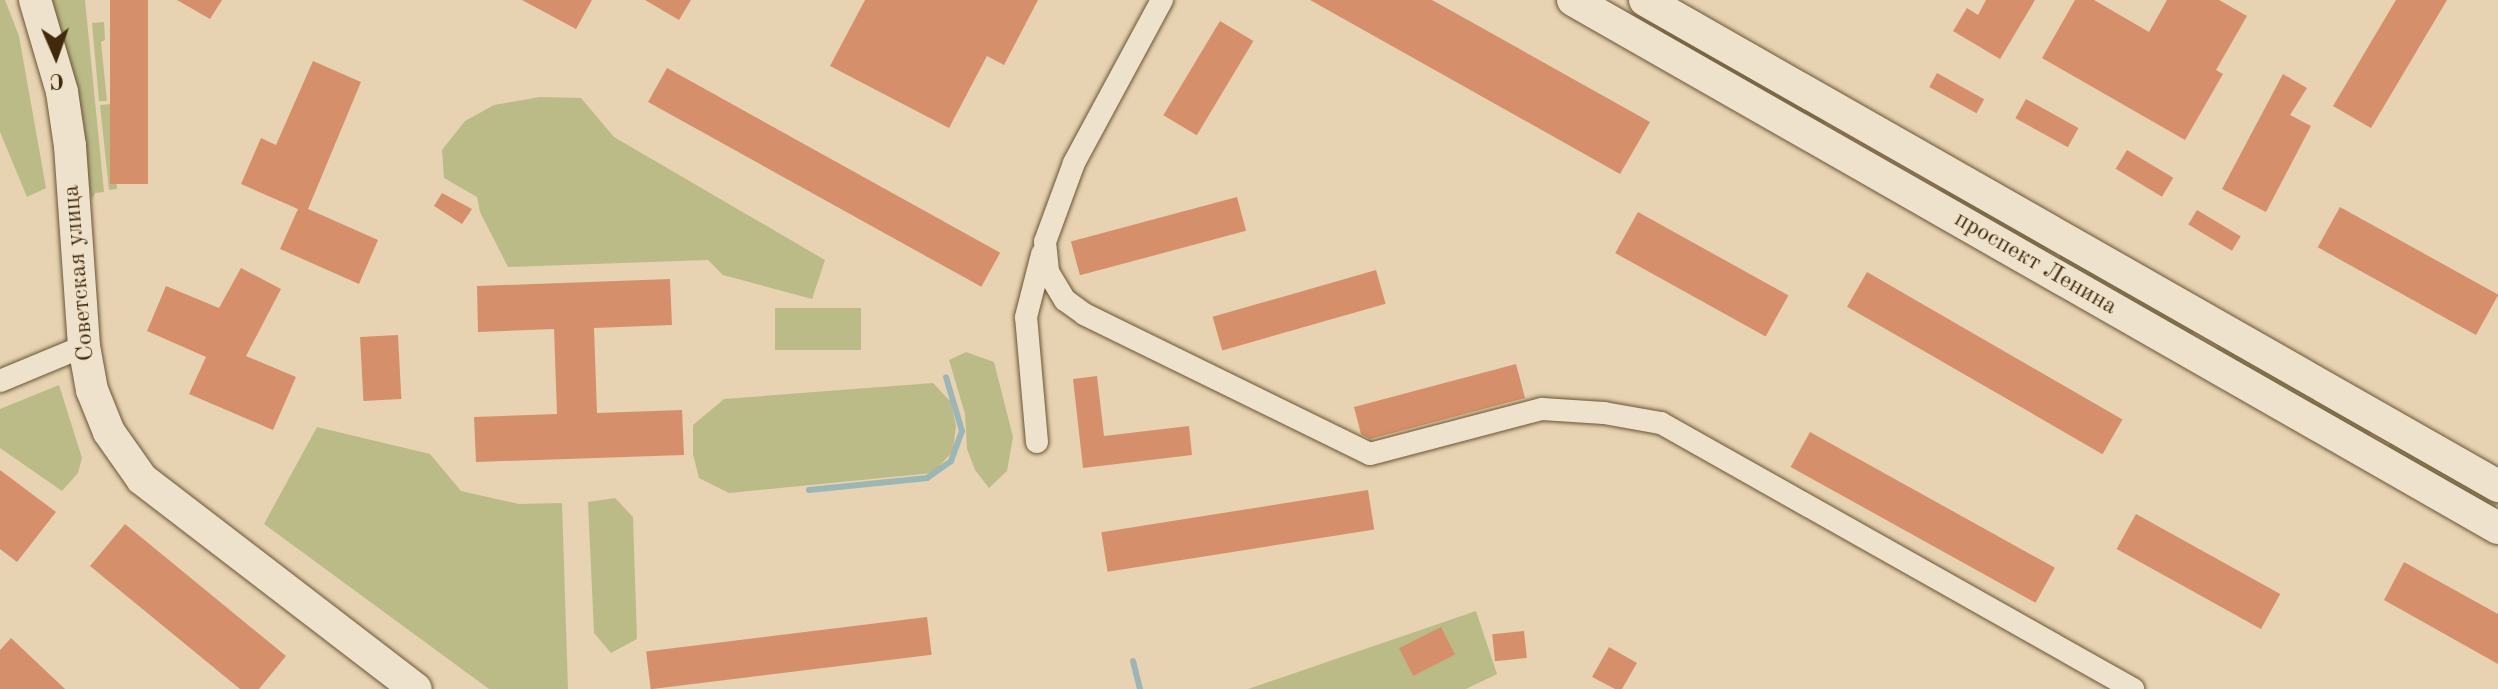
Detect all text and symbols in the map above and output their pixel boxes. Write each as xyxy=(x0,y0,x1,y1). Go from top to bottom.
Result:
north arrow xyxy=(16,16,96,96)
text: С xyxy=(49,69,64,91)
street label: Советская улица xyxy=(58,184,102,362)
street label: проспект Ленина xyxy=(1949,206,2121,322)

